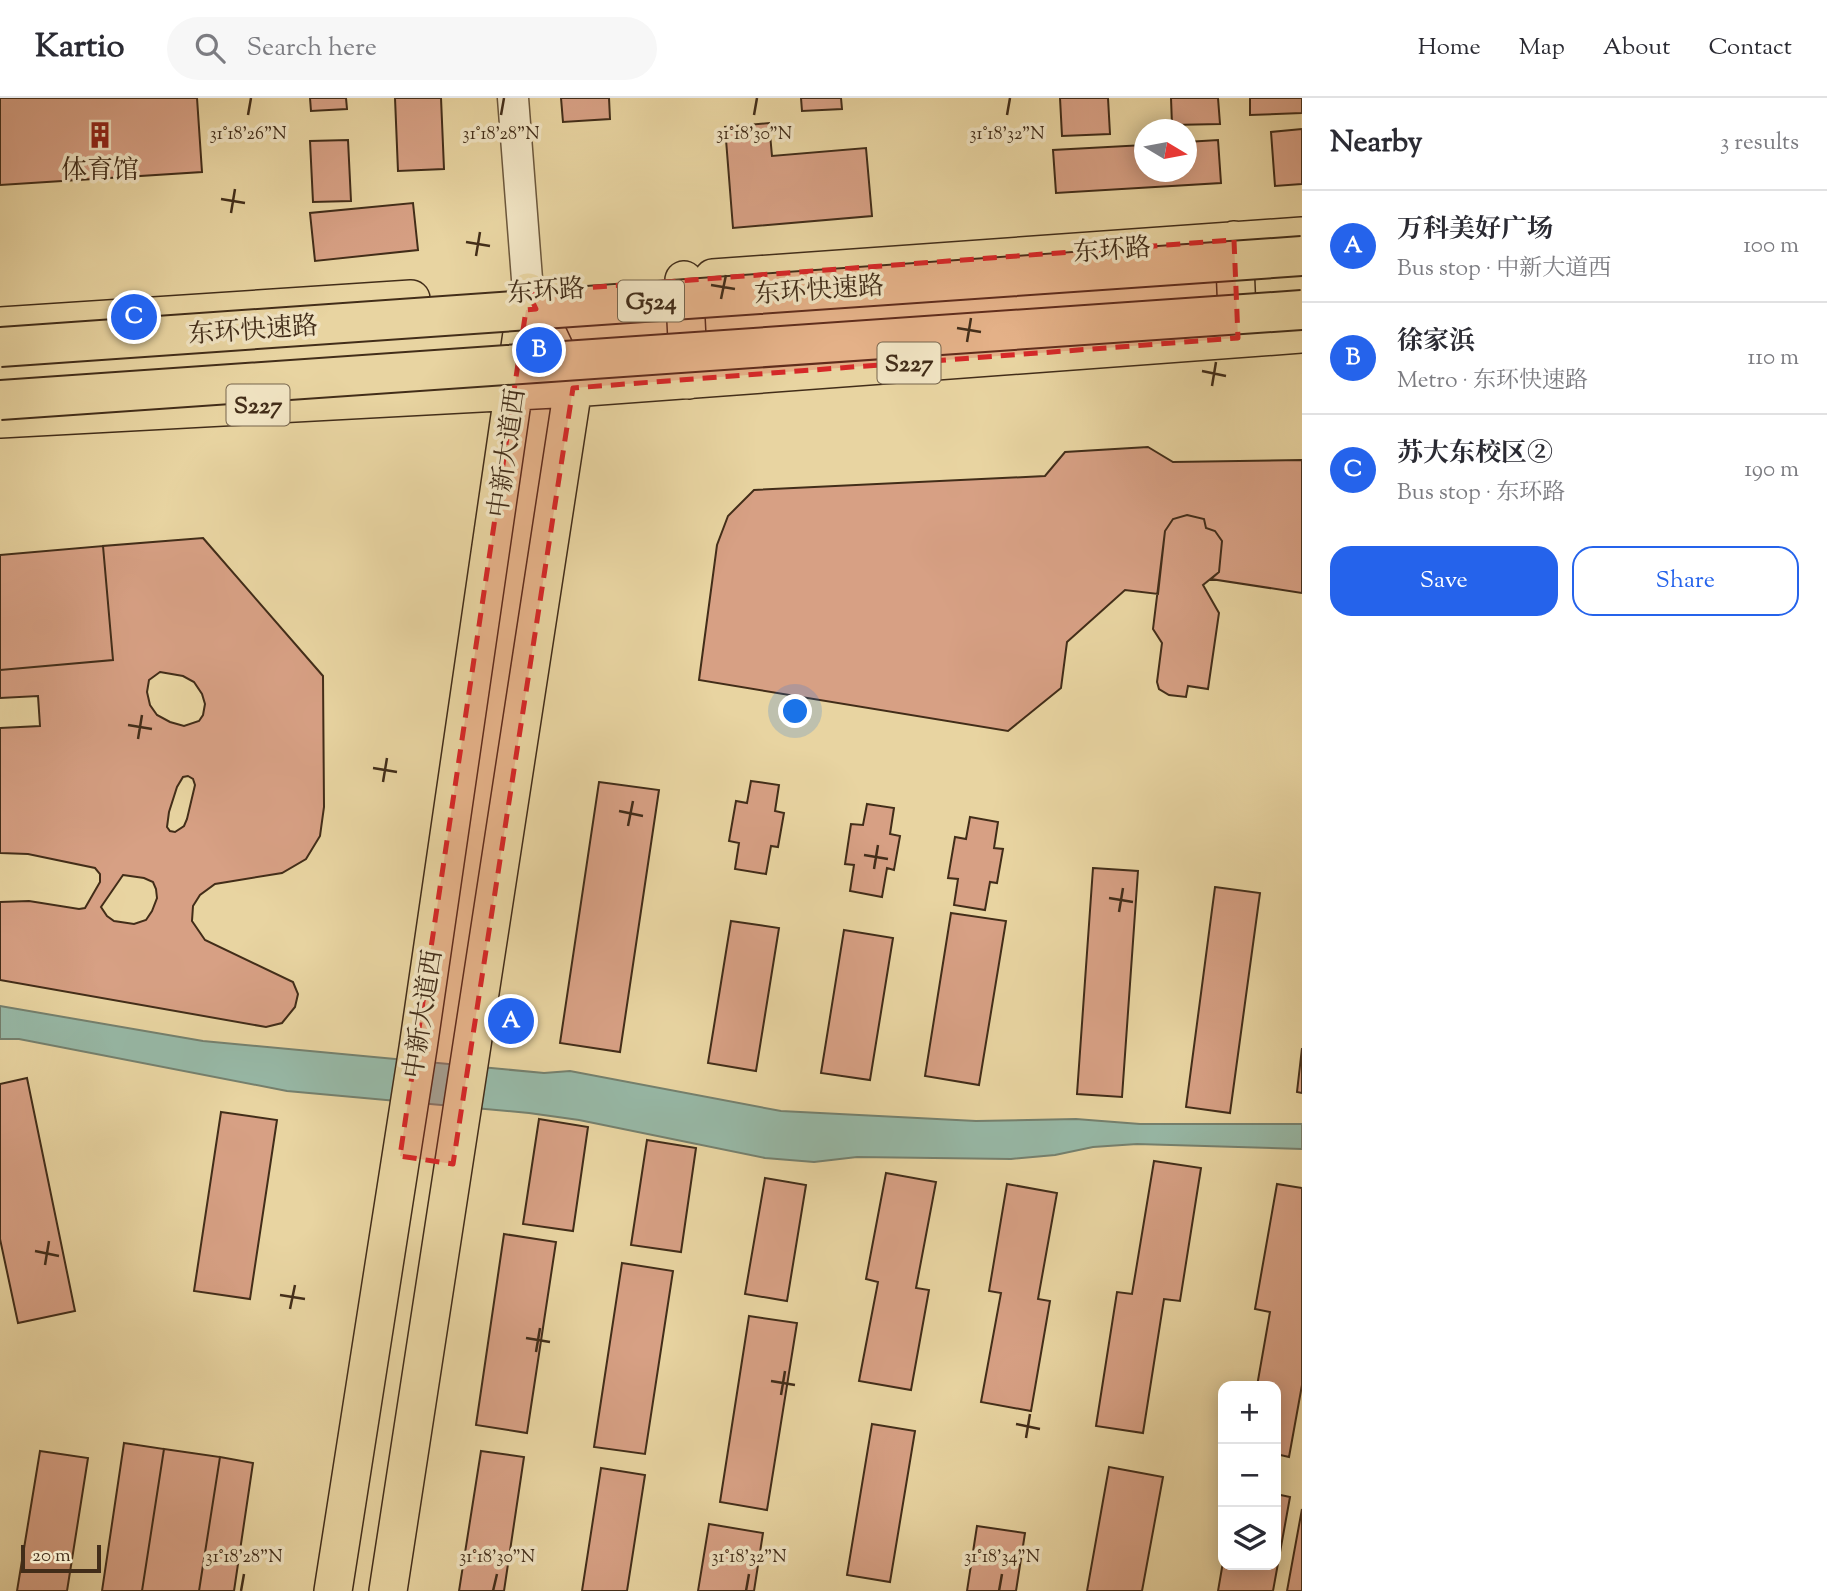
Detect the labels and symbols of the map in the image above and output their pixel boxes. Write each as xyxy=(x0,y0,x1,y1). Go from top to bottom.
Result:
north arrow xyxy=(1134,119,1197,182)
building icon: 体育馆 xyxy=(85,120,115,150)
text: 31°18'26"N xyxy=(209,122,287,148)
text: 31°18'28"N xyxy=(462,122,540,148)
text: 31°18'30"N xyxy=(716,122,792,148)
text: 31°18'32"N xyxy=(969,122,1045,148)
place label: 体育馆 xyxy=(61,153,139,190)
street label: 东环路 xyxy=(1072,230,1152,273)
street label: 东环快速路 xyxy=(753,269,885,314)
street label: 东环路 xyxy=(506,271,586,314)
road number: G524 xyxy=(618,280,684,322)
pin: C xyxy=(111,291,157,343)
street label: 东环快速路 xyxy=(187,309,319,354)
pin: B xyxy=(516,324,562,376)
road number: S227 xyxy=(878,342,940,384)
road number: S227 xyxy=(226,384,290,426)
street label: 中新大道西 xyxy=(481,386,536,520)
your location xyxy=(778,694,812,728)
street label: 中新大道西 xyxy=(396,947,453,1081)
pin: A xyxy=(488,995,534,1047)
scale bar xyxy=(21,1542,102,1574)
text: 31°18'28"N xyxy=(205,1545,283,1571)
text: 31°18'30"N xyxy=(459,1545,535,1571)
text: 31°18'32"N xyxy=(711,1545,787,1571)
text: 31°18'34"N xyxy=(964,1545,1040,1571)

